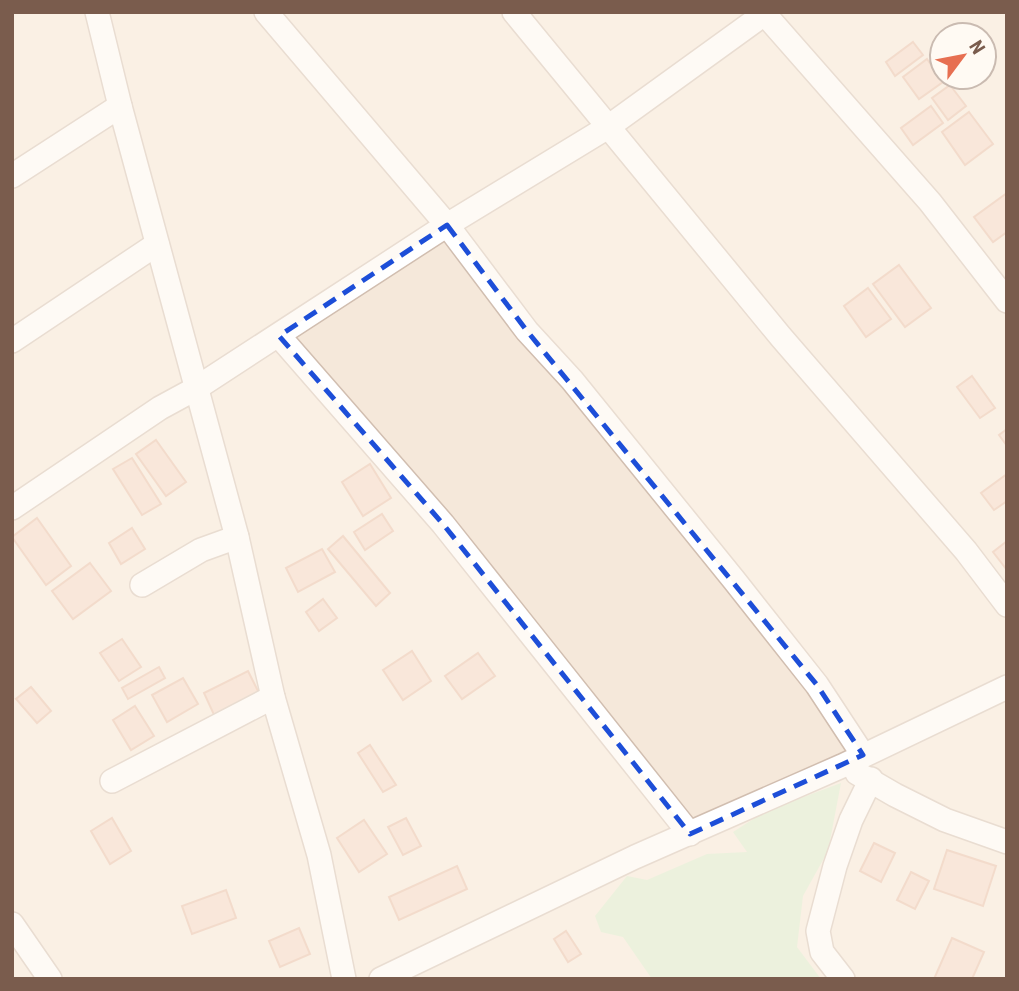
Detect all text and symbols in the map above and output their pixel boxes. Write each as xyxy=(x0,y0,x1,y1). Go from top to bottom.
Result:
north arrow xyxy=(928,21,998,91)
text: N xyxy=(964,36,990,58)

